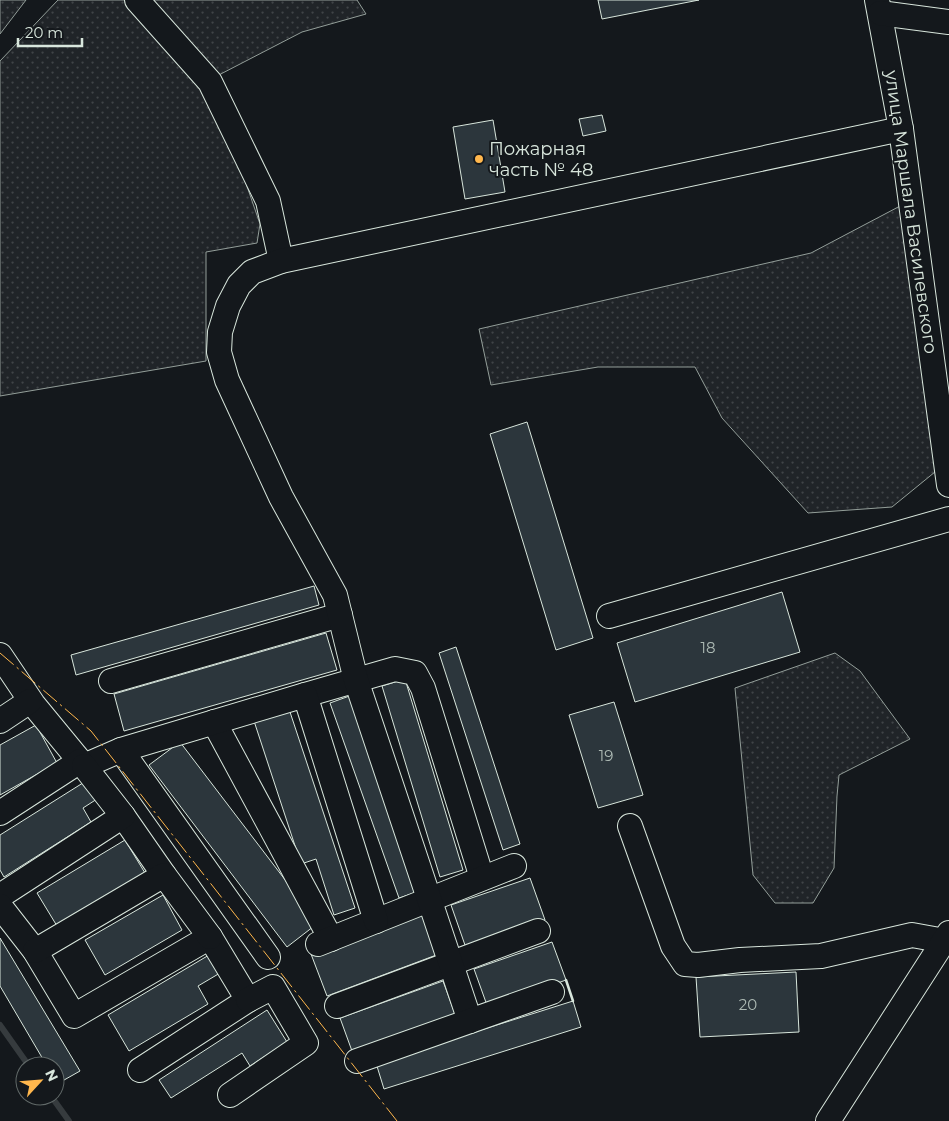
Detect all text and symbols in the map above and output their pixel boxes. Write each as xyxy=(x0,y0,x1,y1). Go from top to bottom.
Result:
scale bar xyxy=(18,15,81,47)
text: 20 m xyxy=(25,23,63,42)
street label: улица Маршала Василевского xyxy=(880,68,942,355)
place label: Пожарная часть № 48 xyxy=(489,138,593,181)
marker: Пожарная часть № 48 xyxy=(473,153,485,165)
house number: 18 xyxy=(701,638,716,657)
house number: 19 xyxy=(599,746,613,765)
house number: 20 xyxy=(739,995,757,1014)
north arrow xyxy=(15,1056,65,1106)
text: N xyxy=(41,1066,62,1084)

